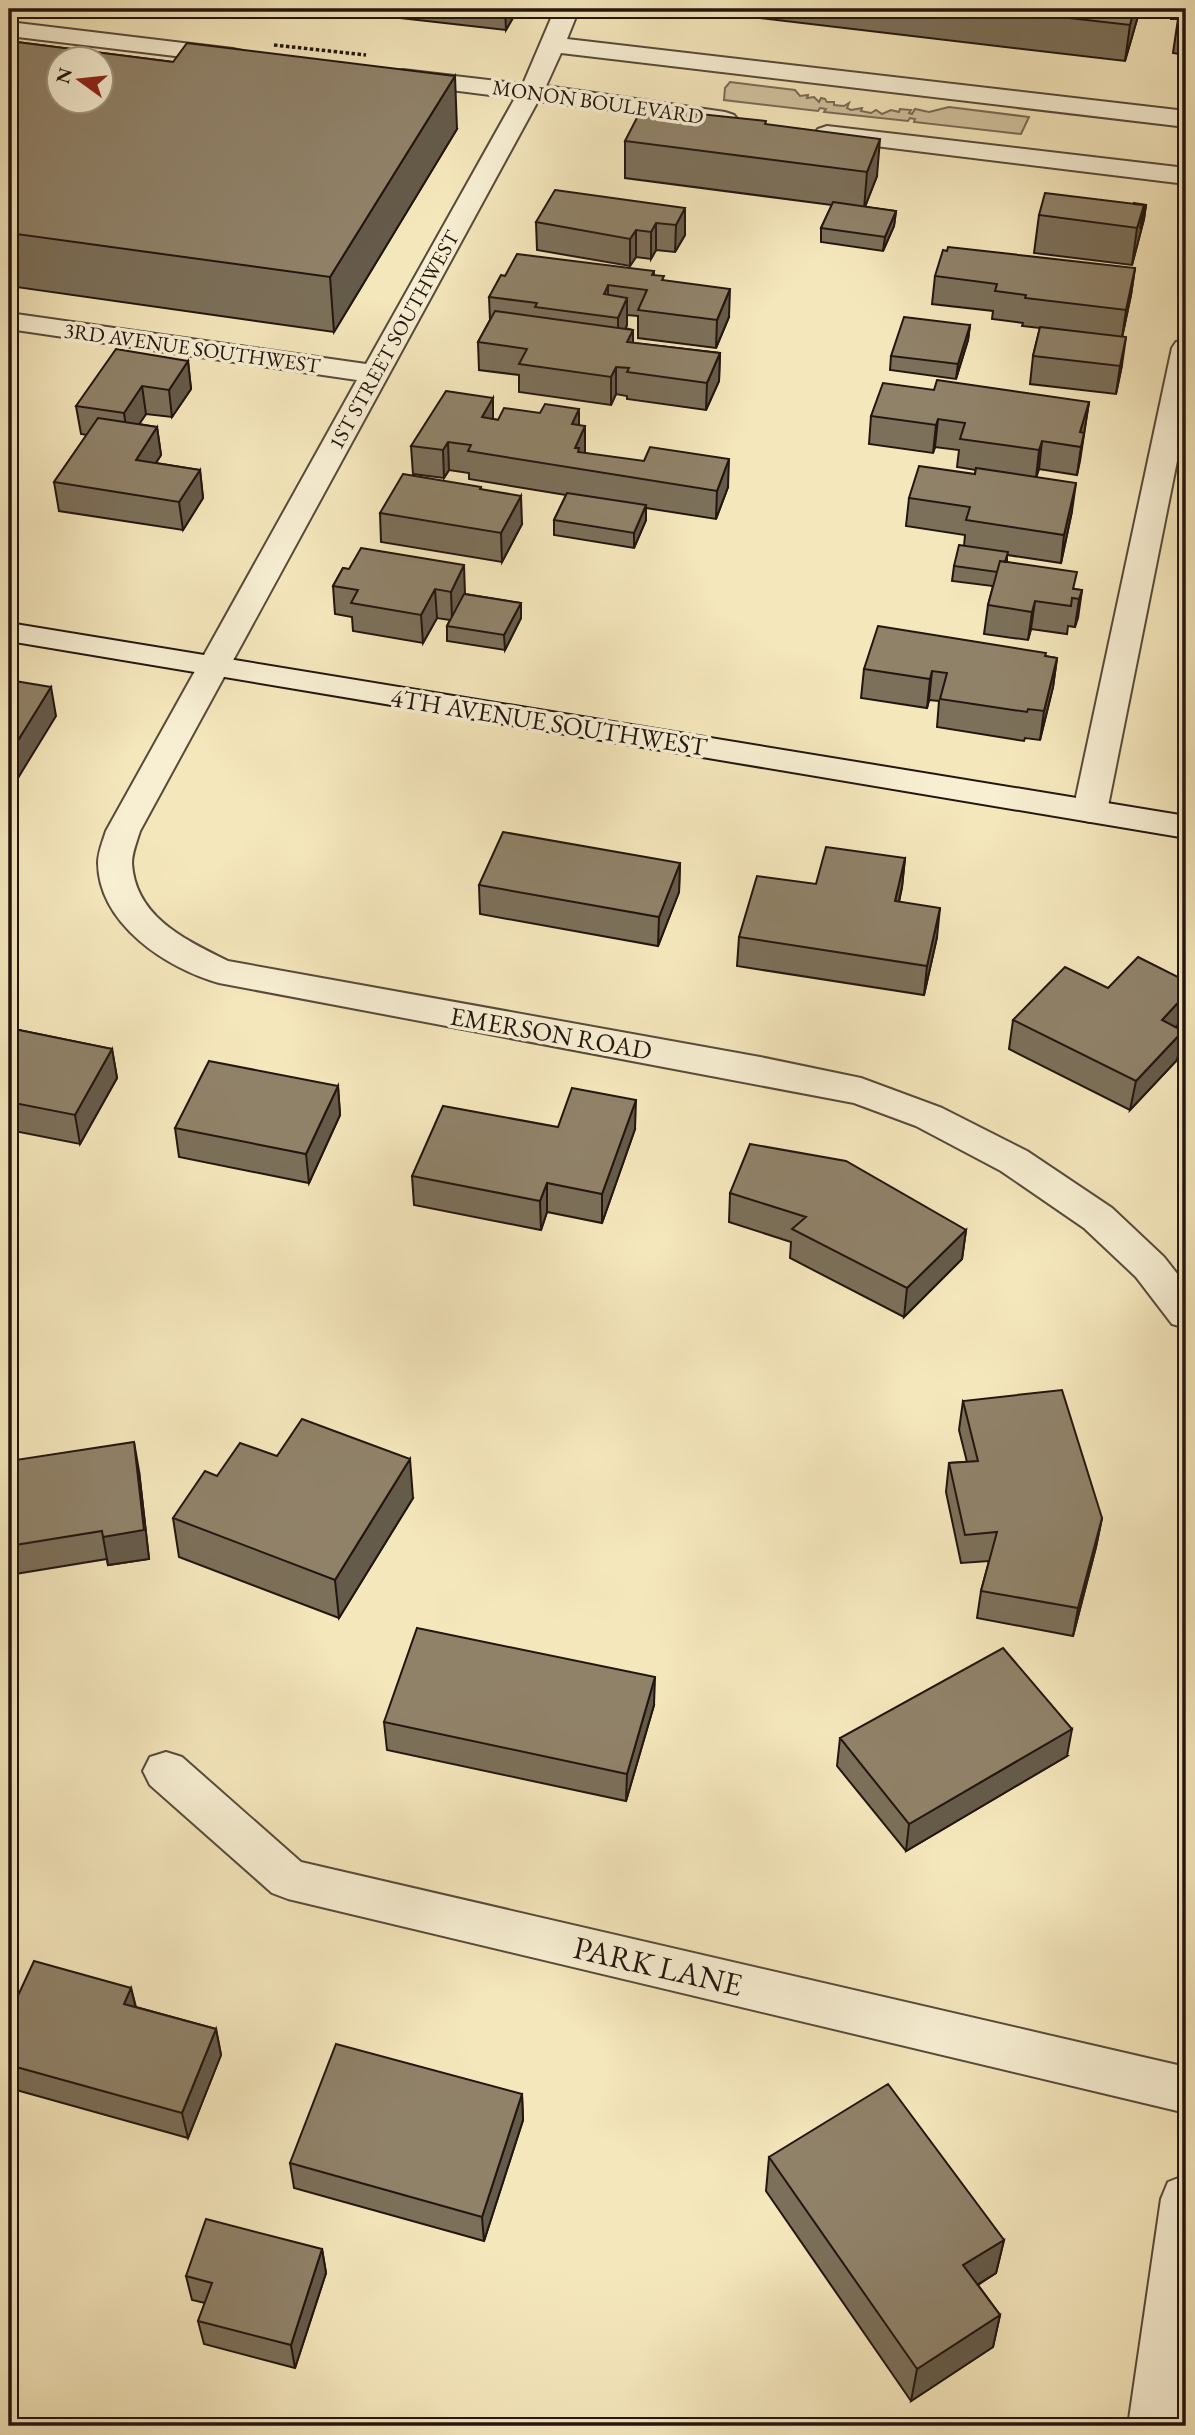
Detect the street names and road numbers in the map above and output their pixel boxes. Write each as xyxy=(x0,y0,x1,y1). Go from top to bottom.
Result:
street label: MONON BOULEVARD xyxy=(491,73,706,130)
street label: 1ST STREET SOUTHWEST xyxy=(322,225,465,454)
street label: 3RD AVENUE SOUTHWEST xyxy=(62,316,323,379)
street label: 4TH AVENUE SOUTHWEST xyxy=(388,680,710,764)
street label: EMERSON ROAD xyxy=(447,999,655,1067)
street label: PARK LANE xyxy=(569,1926,747,2006)

